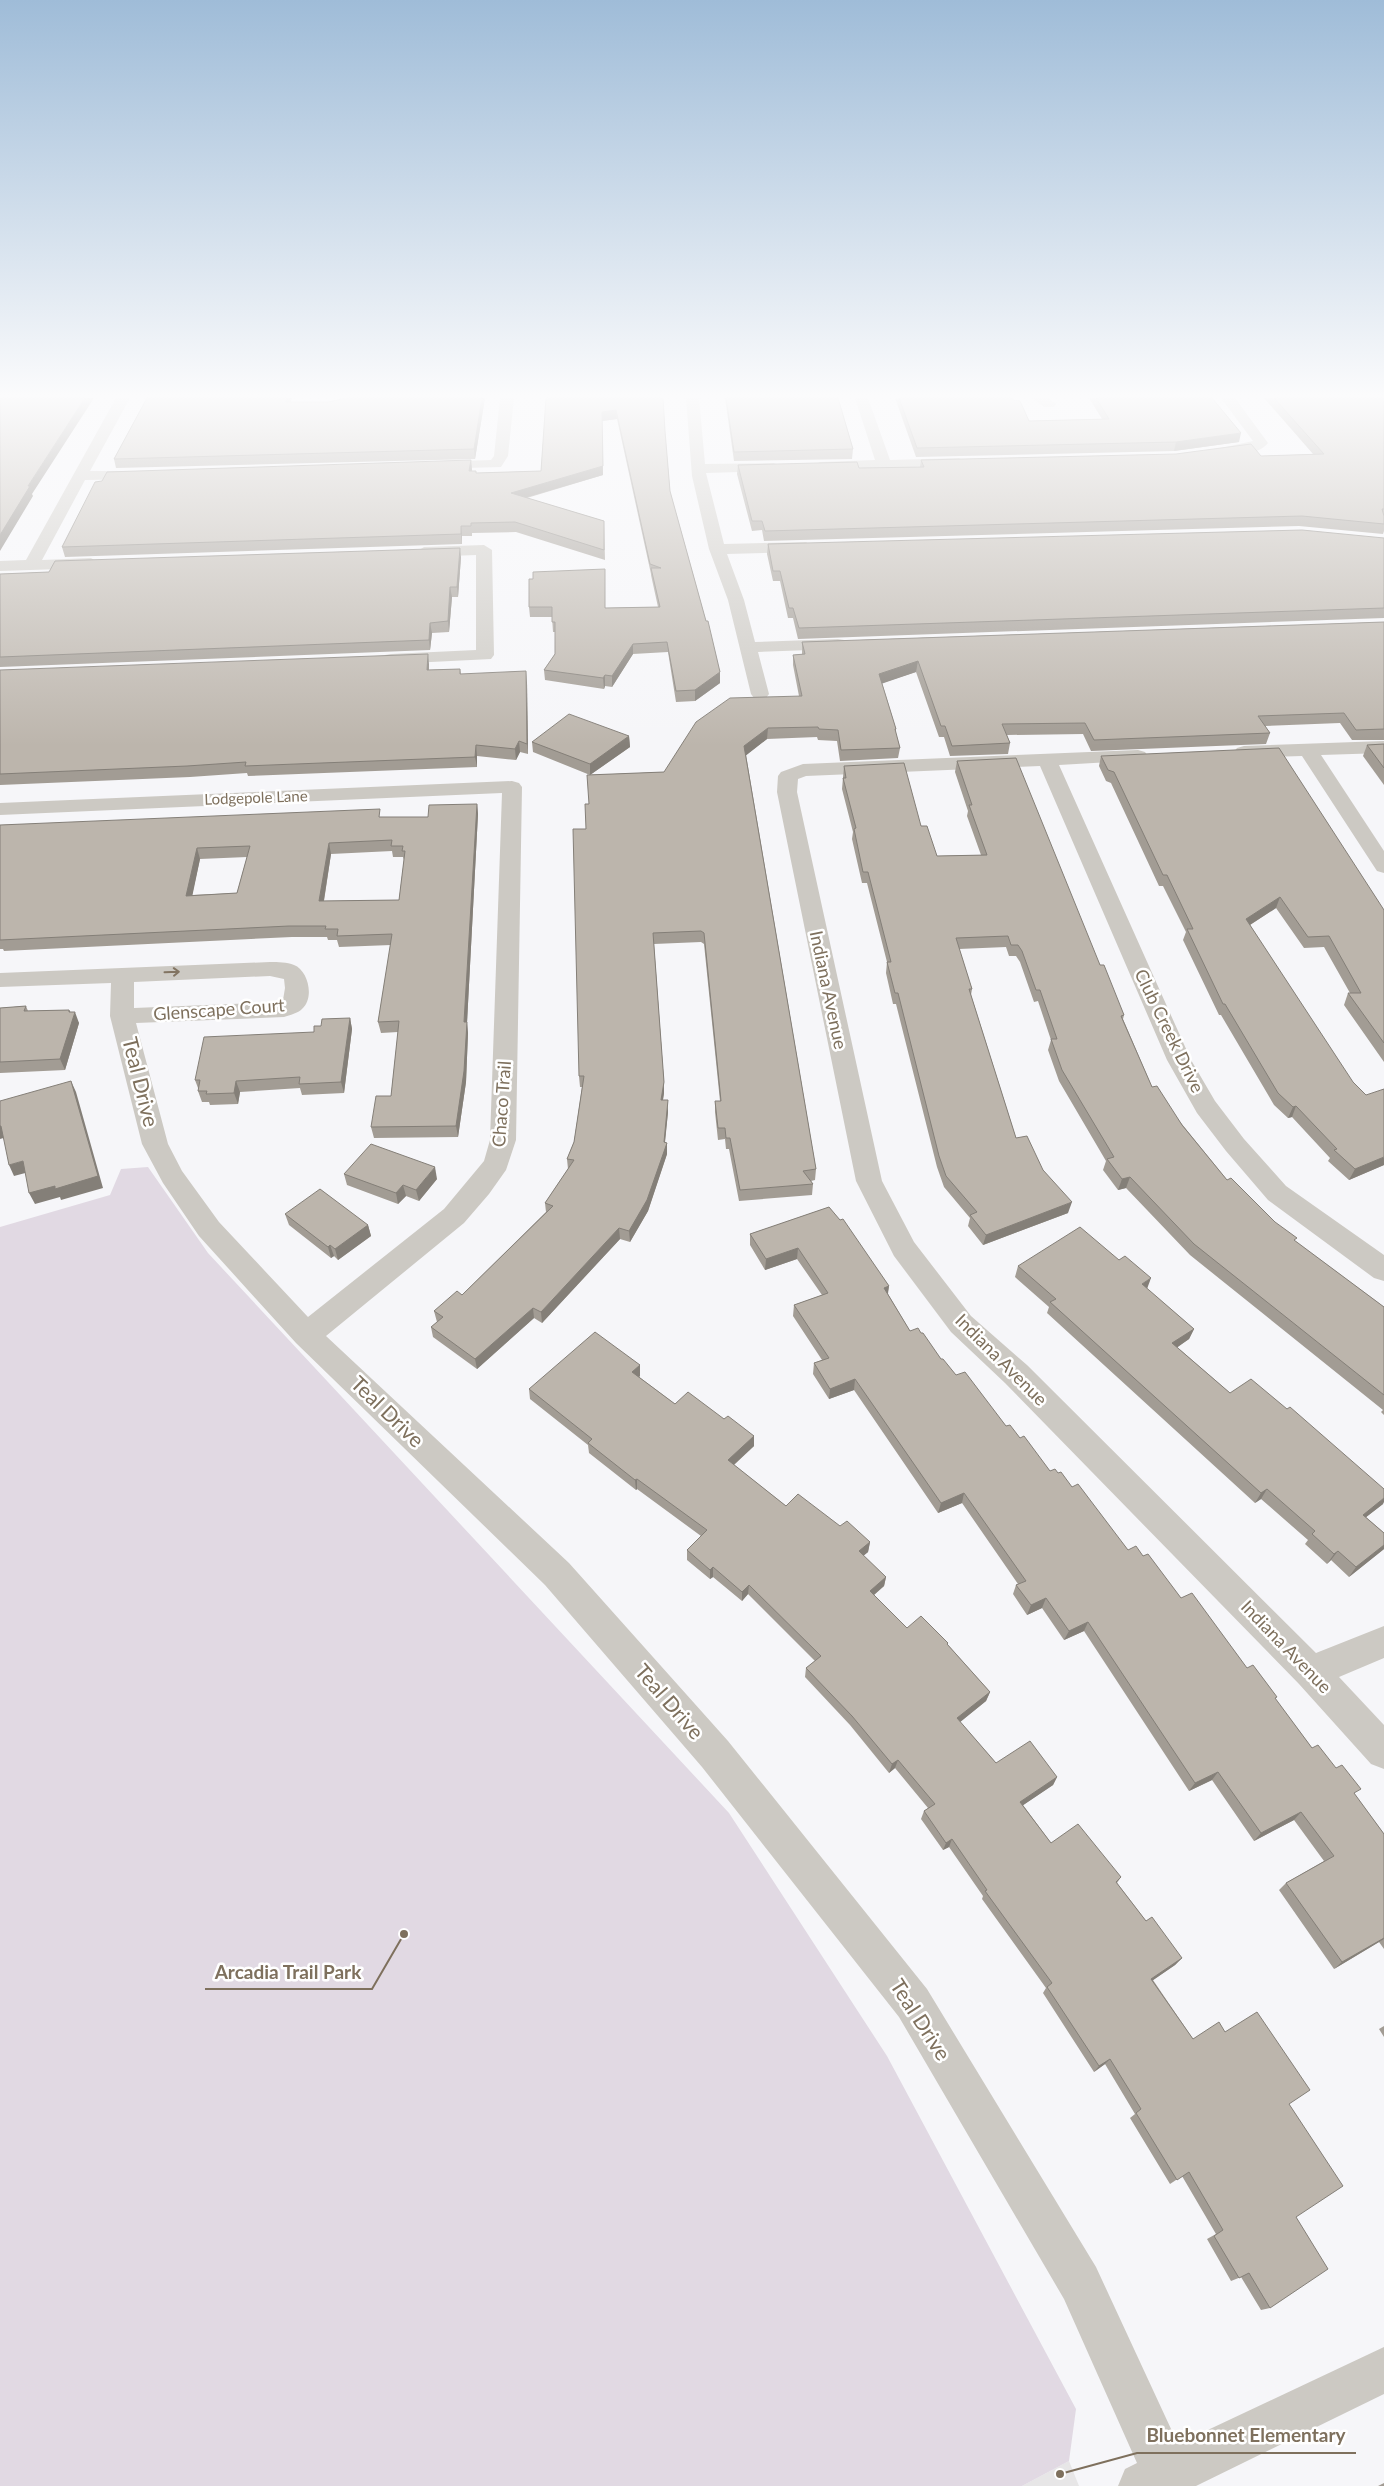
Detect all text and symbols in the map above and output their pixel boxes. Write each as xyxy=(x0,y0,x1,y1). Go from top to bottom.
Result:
street label: Lodgepole Lane xyxy=(204,786,308,808)
street label: Indiana Avenue xyxy=(806,928,852,1051)
street label: Club Creek Drive xyxy=(1130,965,1209,1096)
one-way arrow xyxy=(164,967,180,977)
street label: Glenscape Court xyxy=(153,993,286,1025)
street label: Teal Drive xyxy=(118,1034,165,1129)
street label: Chaco Trail xyxy=(487,1060,515,1148)
street label: Indiana Avenue xyxy=(951,1309,1052,1410)
street label: Teal Drive xyxy=(346,1370,430,1452)
street label: Indiana Avenue xyxy=(1237,1595,1337,1697)
street label: Teal Drive xyxy=(631,1658,710,1744)
callout: Arcadia Trail Park xyxy=(205,1955,372,1989)
text: Arcadia Trail Park xyxy=(214,1960,362,1983)
street label: Teal Drive xyxy=(886,1974,957,2064)
callout: Bluebonnet Elementary xyxy=(1137,2419,1356,2453)
text: Bluebonnet Elementary xyxy=(1146,2423,1346,2446)

